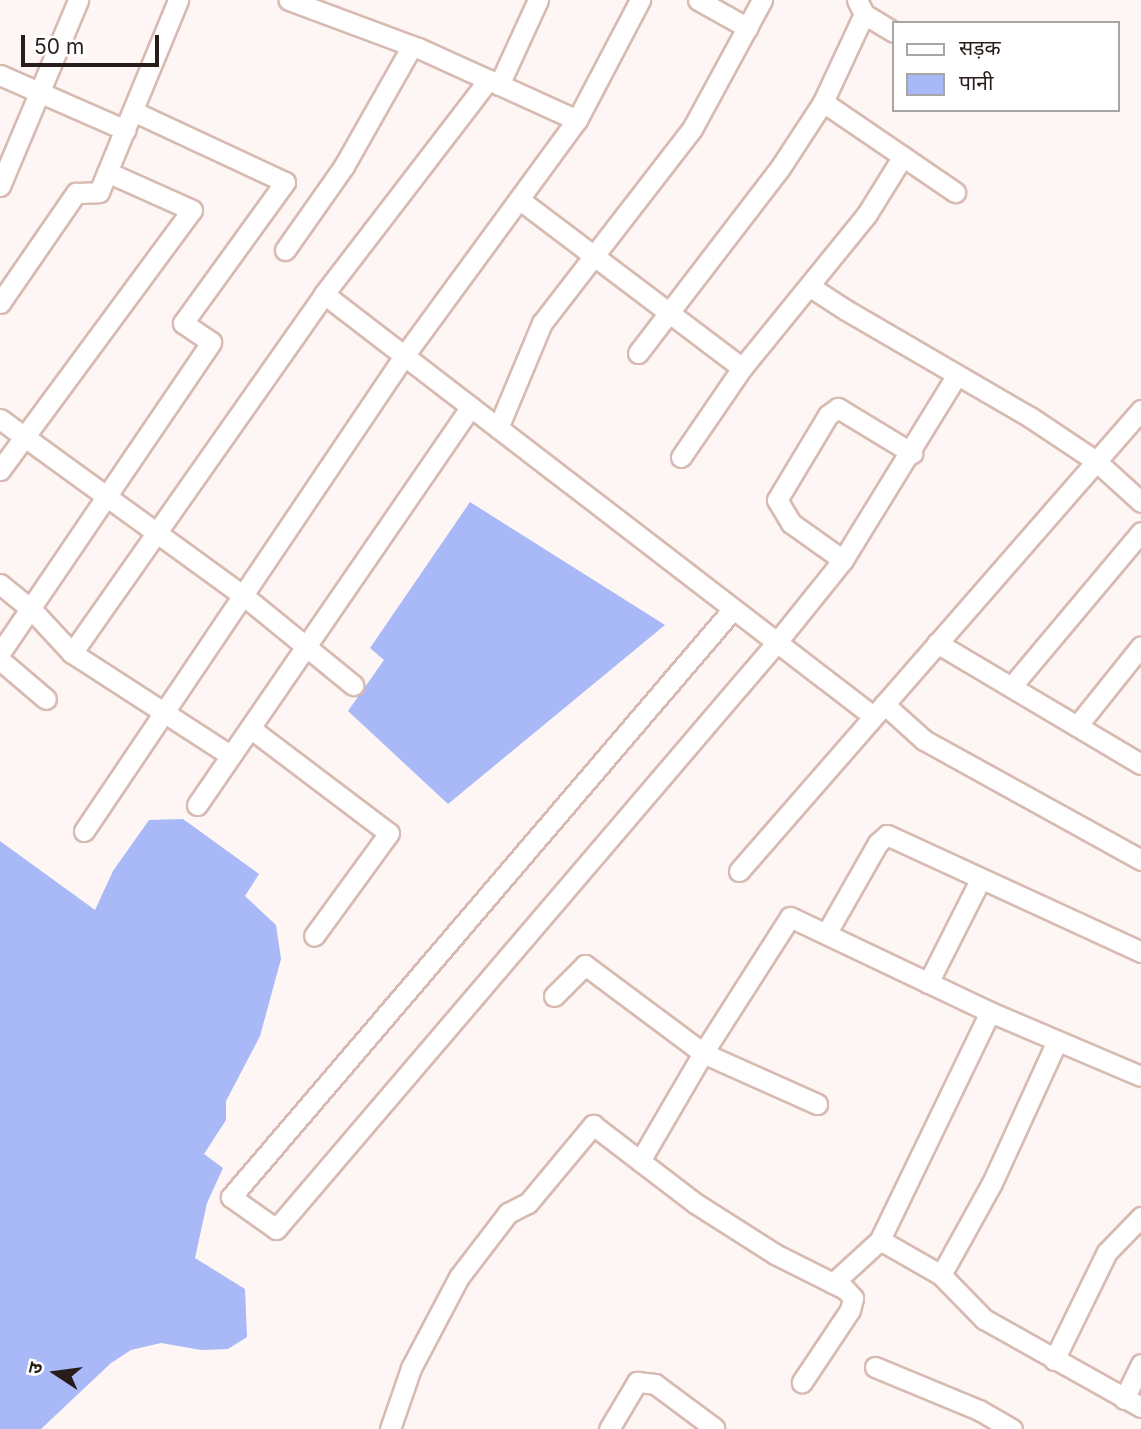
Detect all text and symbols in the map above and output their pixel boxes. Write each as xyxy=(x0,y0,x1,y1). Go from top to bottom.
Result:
scale bar xyxy=(24,21,163,65)
legend xyxy=(892,21,1120,112)
text: 50 m xyxy=(34,34,84,59)
text: सड़क xyxy=(959,35,1001,60)
text: पानी xyxy=(959,70,993,95)
north arrow xyxy=(21,1338,91,1408)
text: उ xyxy=(23,1360,48,1376)

